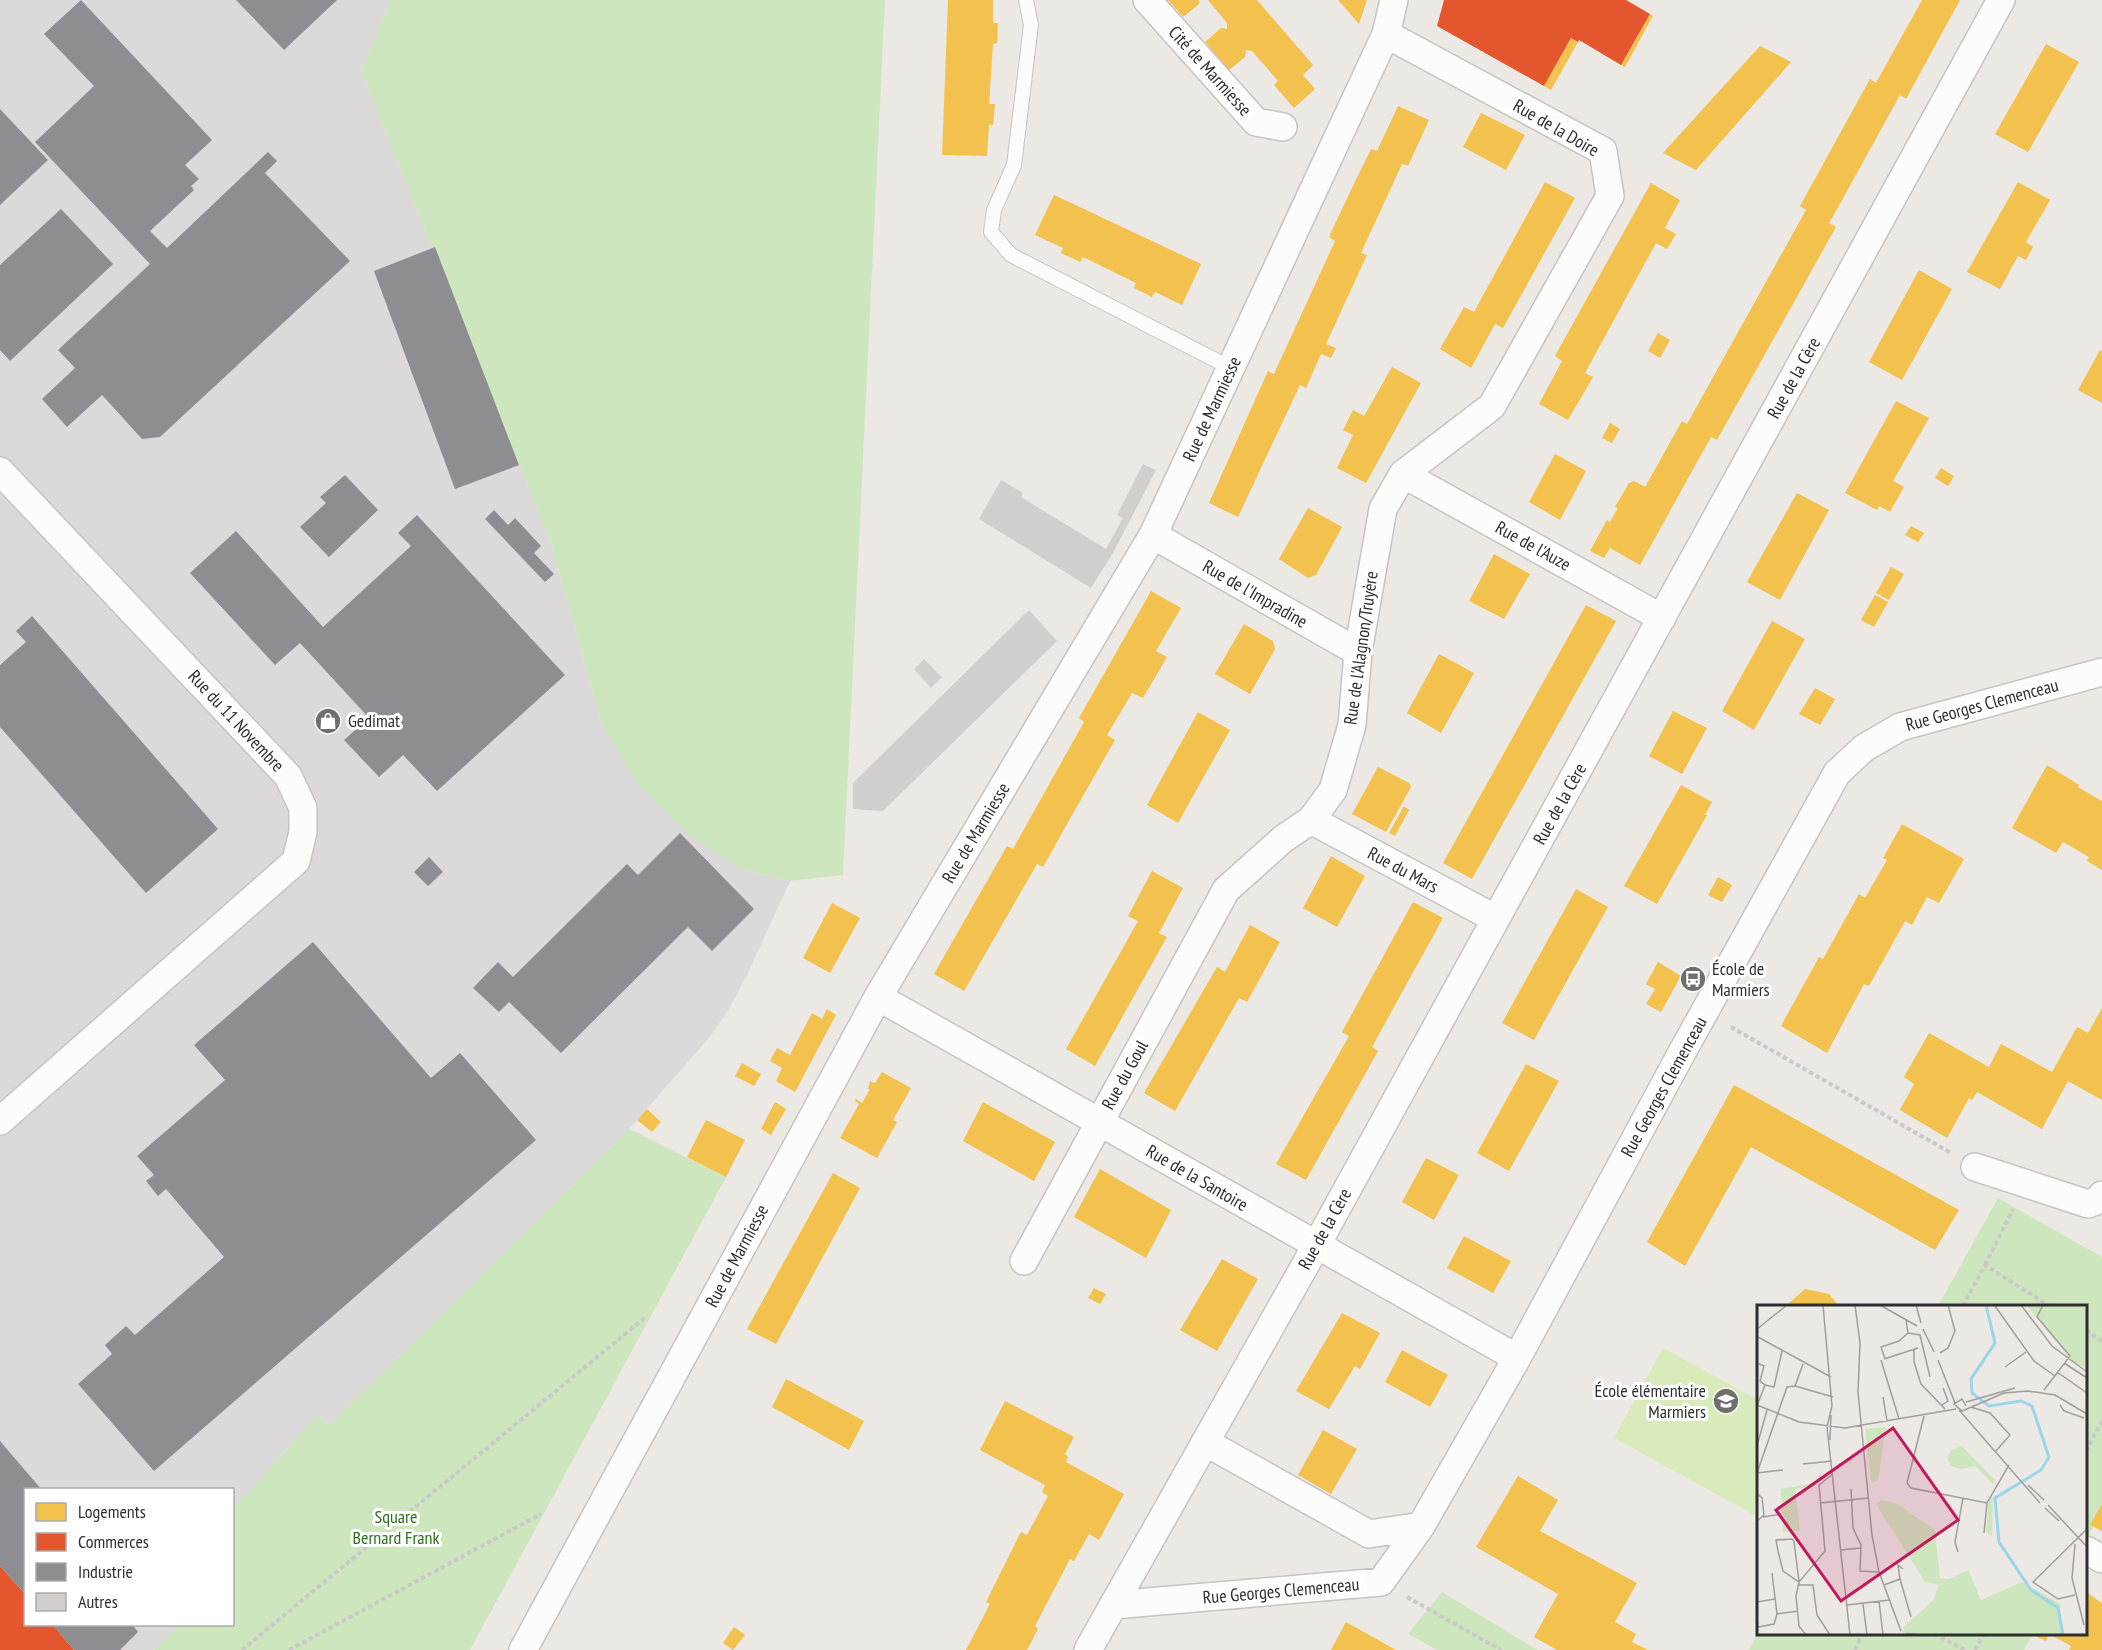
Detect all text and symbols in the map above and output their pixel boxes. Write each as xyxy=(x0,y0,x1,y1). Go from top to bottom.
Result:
street label: Cité de Marmiesse xyxy=(1164,21,1257,121)
street label: Rue de la Doire xyxy=(1509,94,1603,161)
street label: Rue de la Cère xyxy=(1762,333,1825,422)
street label: Rue de Marmiesse xyxy=(1177,353,1246,465)
street label: Rue de l'Auze xyxy=(1492,516,1575,576)
street label: Rue de l'Impradine xyxy=(1199,554,1312,633)
street label: Rue de l'Alagnon/Truyère xyxy=(1338,570,1383,726)
street label: Rue du 11 Novembre xyxy=(183,665,289,776)
street label: Rue Georges Clemenceau xyxy=(1903,673,2061,736)
shop icon: Gedimat xyxy=(313,706,343,736)
place label: Gedimat xyxy=(348,709,400,732)
street label: Rue de la Cère xyxy=(1528,759,1591,848)
street label: Rue de Marmiesse xyxy=(937,778,1015,887)
street label: Rue du Mars xyxy=(1364,841,1443,898)
place label: École de Marmiers xyxy=(1712,957,1770,1001)
bus stop icon: École de Marmiers xyxy=(1678,964,1708,994)
street label: Rue Georges Clemenceau xyxy=(1615,1012,1712,1161)
street label: Rue du Goul xyxy=(1096,1035,1153,1113)
street label: Rue de la Santoire xyxy=(1142,1139,1252,1216)
street label: Rue de la Cère xyxy=(1293,1184,1356,1273)
street label: Rue de Marmiesse xyxy=(700,1200,773,1311)
inset map xyxy=(1757,1305,2087,1635)
place label: École élémentaire Marmiers xyxy=(1594,1379,1706,1423)
school or university icon: École élémentaire Marmiers xyxy=(1711,1386,1741,1416)
legend xyxy=(24,1488,234,1626)
text: Logements xyxy=(78,1500,146,1523)
park label: Square Bernard Frank xyxy=(353,1505,439,1549)
text: Commerces xyxy=(78,1530,149,1553)
text: Industrie xyxy=(78,1560,133,1583)
street label: Rue Georges Clemenceau xyxy=(1202,1572,1360,1609)
text: Autres xyxy=(78,1590,118,1613)

